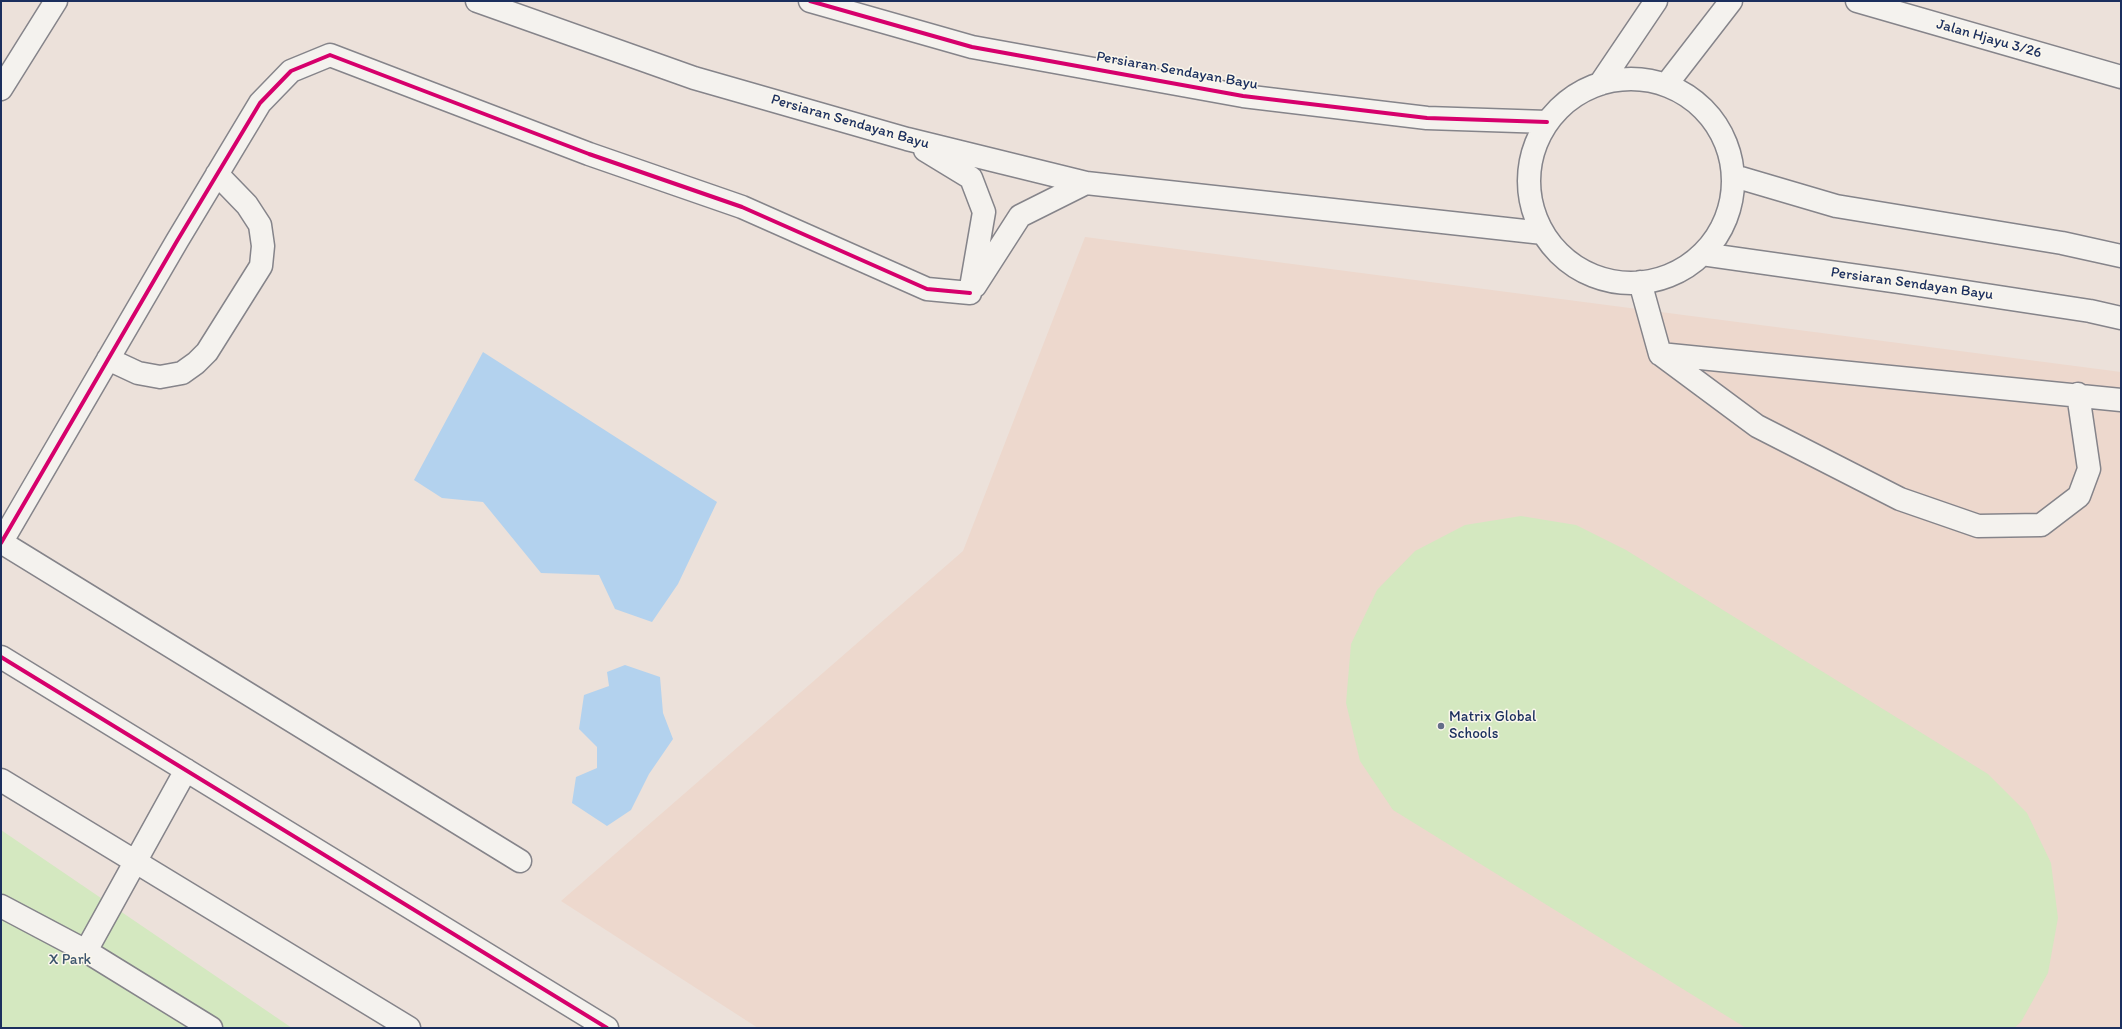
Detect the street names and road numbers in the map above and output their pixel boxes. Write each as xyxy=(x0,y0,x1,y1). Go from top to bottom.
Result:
street label: Jalan Hjayu 3/26 xyxy=(1934,15,2044,63)
street label: Persiaran Sendayan Bayu xyxy=(1095,48,1259,94)
street label: Persiaran Sendayan Bayu xyxy=(769,91,931,153)
street label: Persiaran Sendayan Bayu xyxy=(1830,264,1994,304)

